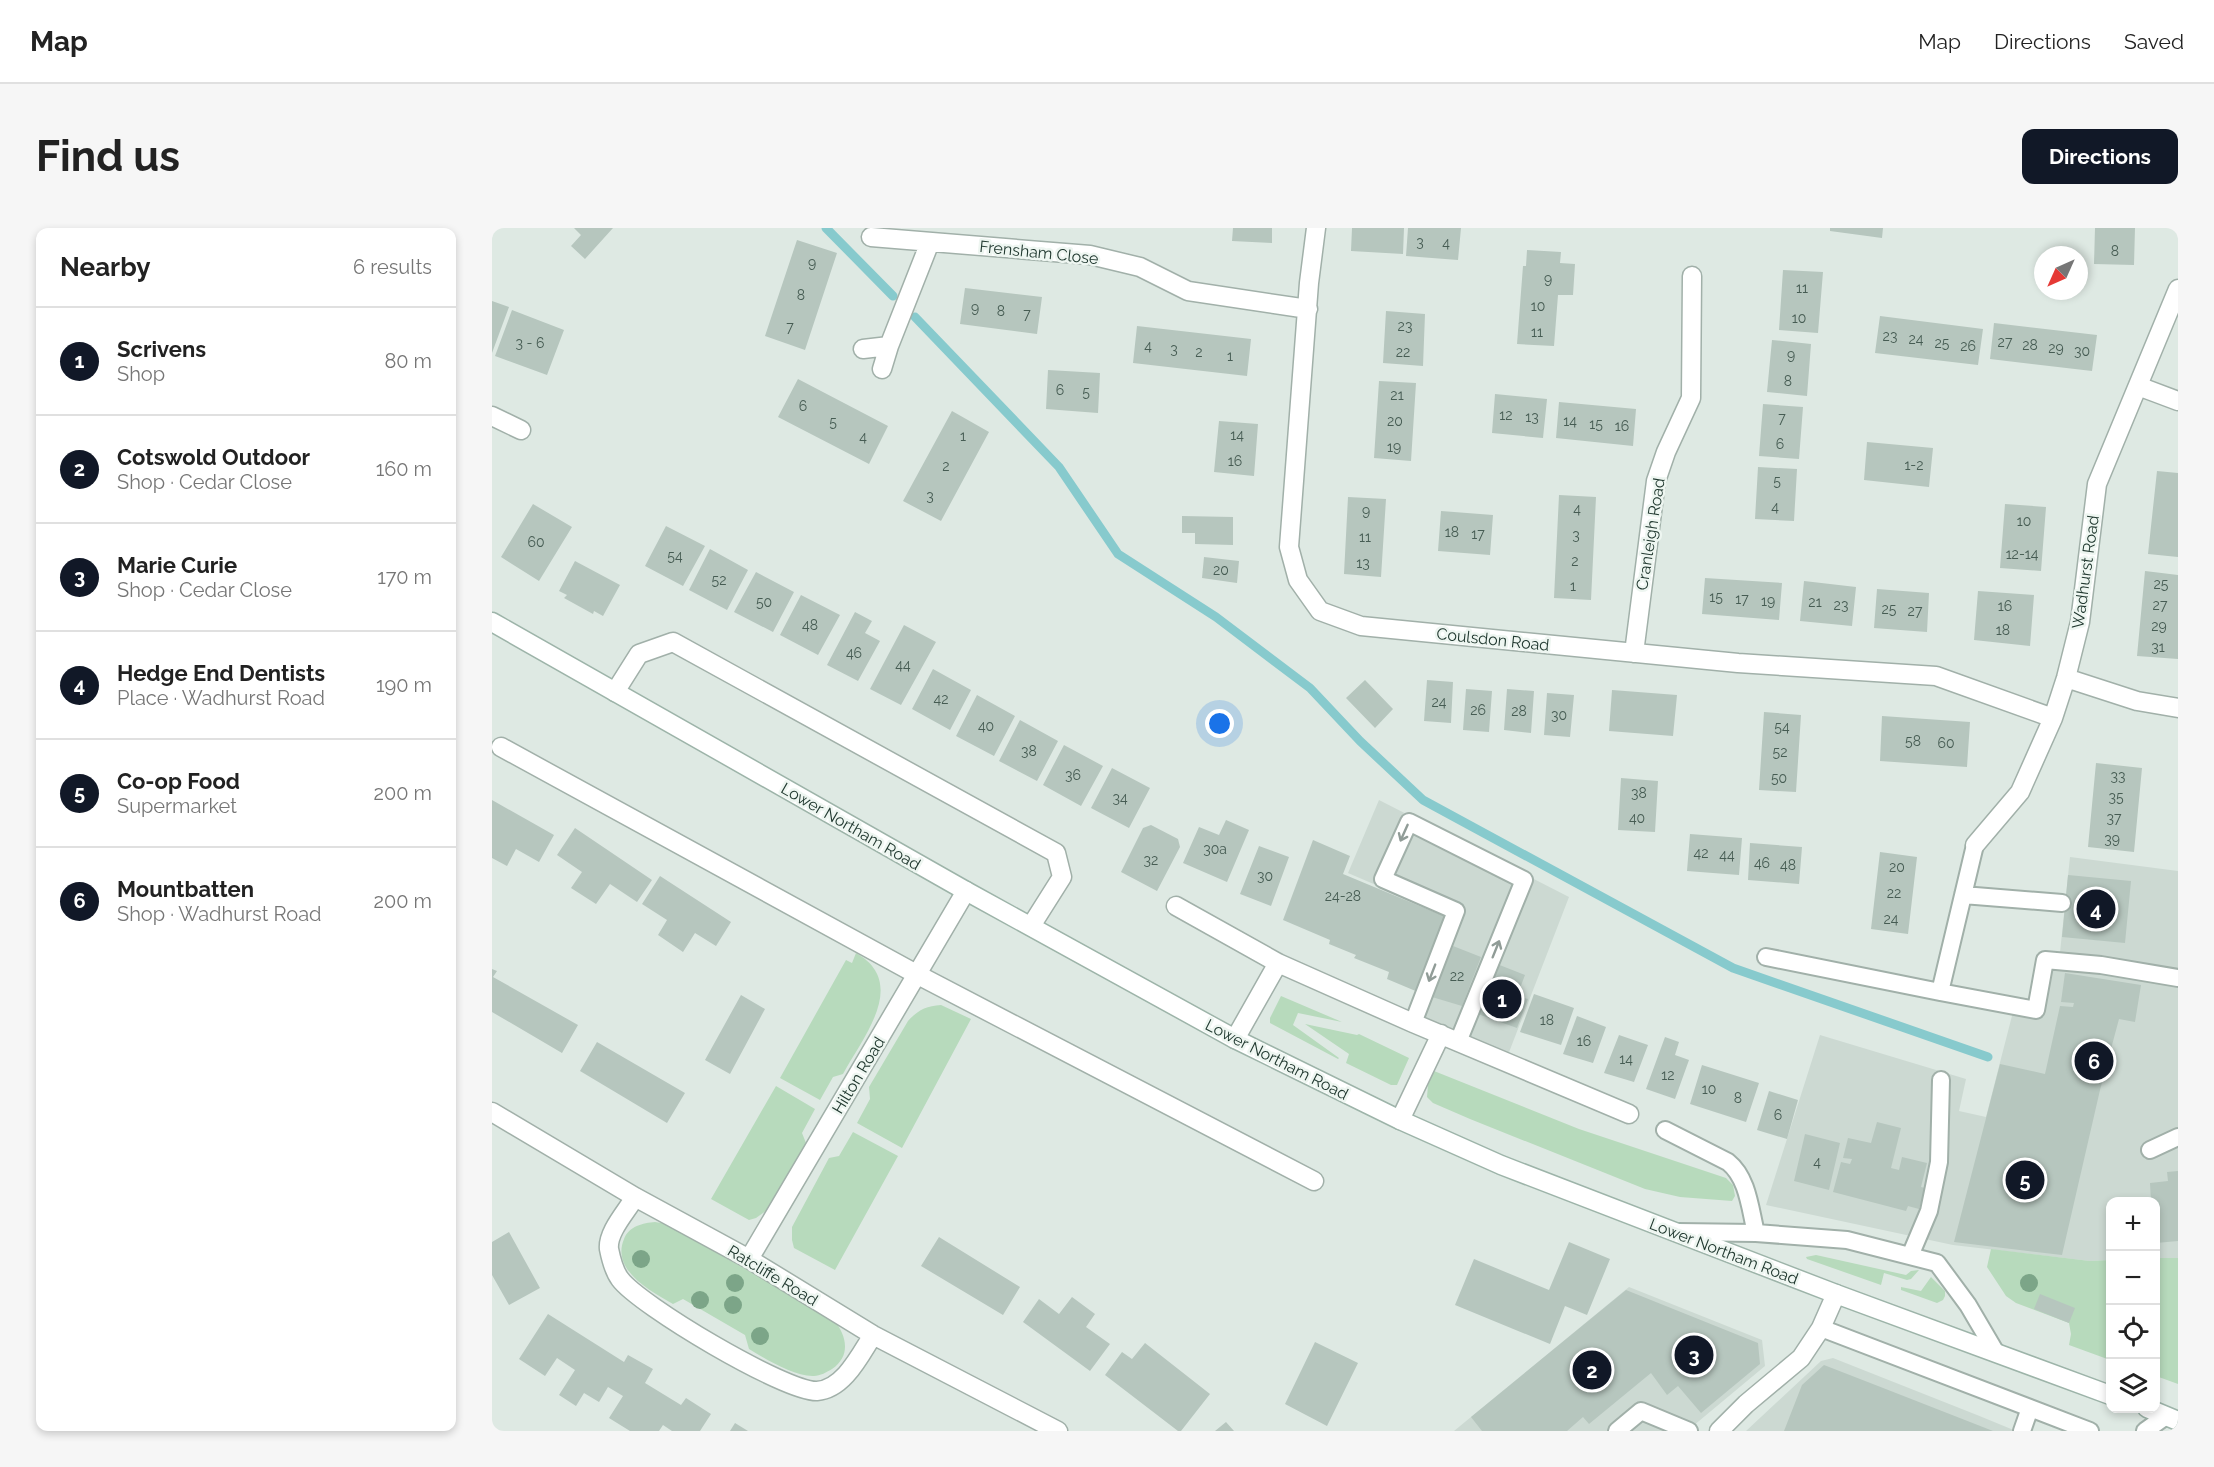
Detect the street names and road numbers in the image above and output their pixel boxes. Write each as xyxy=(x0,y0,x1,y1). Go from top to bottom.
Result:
street label: Frensham Close xyxy=(979,237,1099,268)
street label: Cranleigh Road xyxy=(1632,476,1669,592)
street label: Wadhurst Road xyxy=(2068,514,2103,630)
street label: Coulsdon Road xyxy=(1436,624,1550,655)
street label: Lower Northam Road xyxy=(778,779,924,874)
street label: Lower Northam Road xyxy=(1202,1015,1351,1104)
street label: Hilton Road xyxy=(828,1033,889,1117)
street label: Lower Northam Road xyxy=(1647,1214,1801,1289)
street label: Ratcliffe Road xyxy=(724,1241,821,1310)

